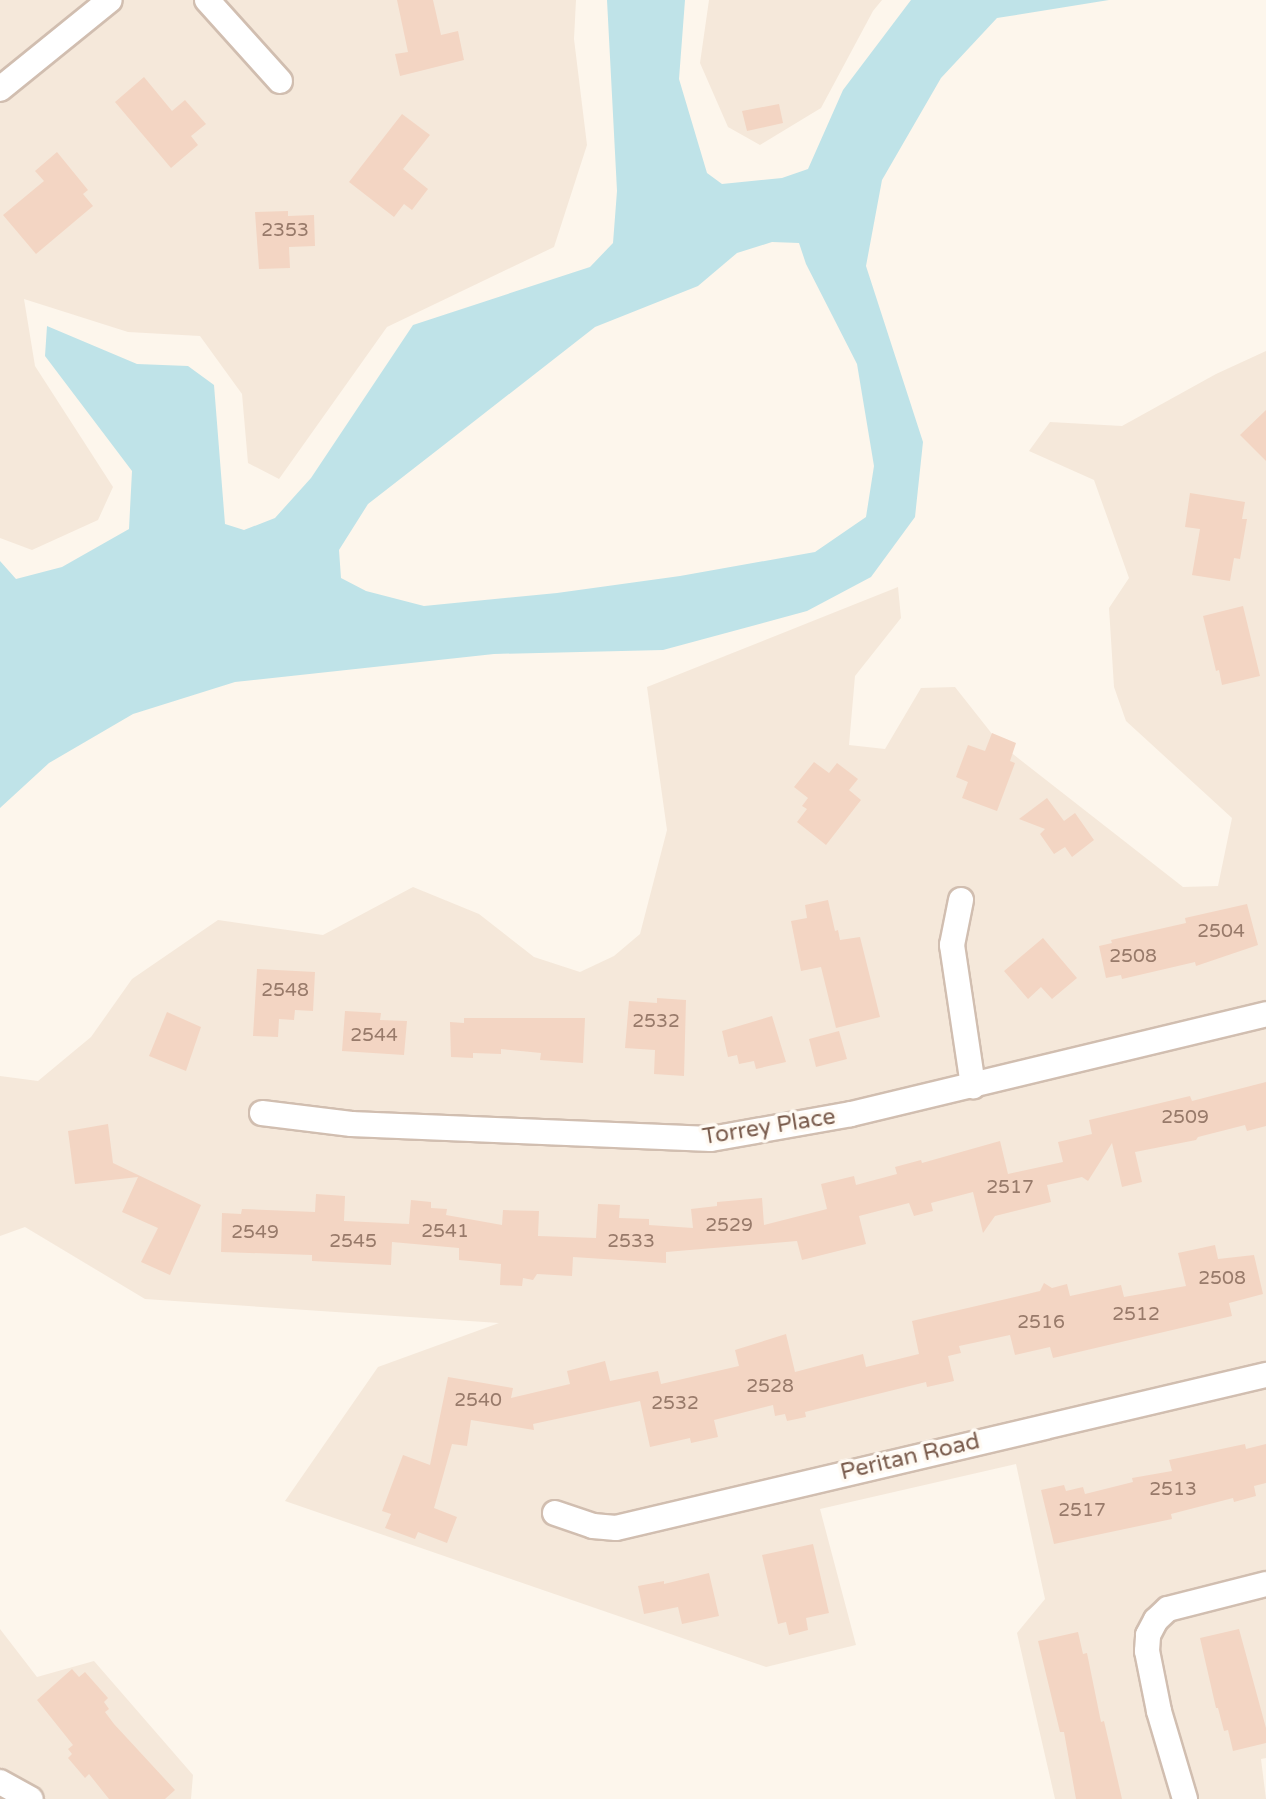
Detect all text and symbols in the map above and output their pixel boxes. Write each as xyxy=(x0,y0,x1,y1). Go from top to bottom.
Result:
house number: 2353 xyxy=(261,220,309,242)
house number: 2504 xyxy=(1197,921,1245,943)
house number: 2508 xyxy=(1109,946,1157,968)
house number: 2548 xyxy=(261,980,309,1002)
house number: 2532 xyxy=(632,1011,680,1033)
house number: 2544 xyxy=(350,1025,398,1047)
street label: Torrey Place xyxy=(701,1103,837,1151)
house number: 2509 xyxy=(1161,1107,1209,1129)
house number: 2517 xyxy=(986,1177,1034,1199)
house number: 2529 xyxy=(705,1215,753,1237)
house number: 2541 xyxy=(421,1221,469,1243)
house number: 2549 xyxy=(231,1222,279,1244)
house number: 2545 xyxy=(329,1231,377,1253)
house number: 2533 xyxy=(607,1231,655,1253)
house number: 2508 xyxy=(1198,1268,1246,1290)
house number: 2512 xyxy=(1112,1304,1160,1326)
house number: 2516 xyxy=(1017,1312,1065,1334)
house number: 2528 xyxy=(746,1376,794,1398)
house number: 2540 xyxy=(454,1390,502,1412)
house number: 2532 xyxy=(651,1393,699,1415)
street label: Peritan Road xyxy=(838,1428,982,1486)
house number: 2513 xyxy=(1149,1479,1197,1501)
house number: 2517 xyxy=(1058,1500,1106,1522)

